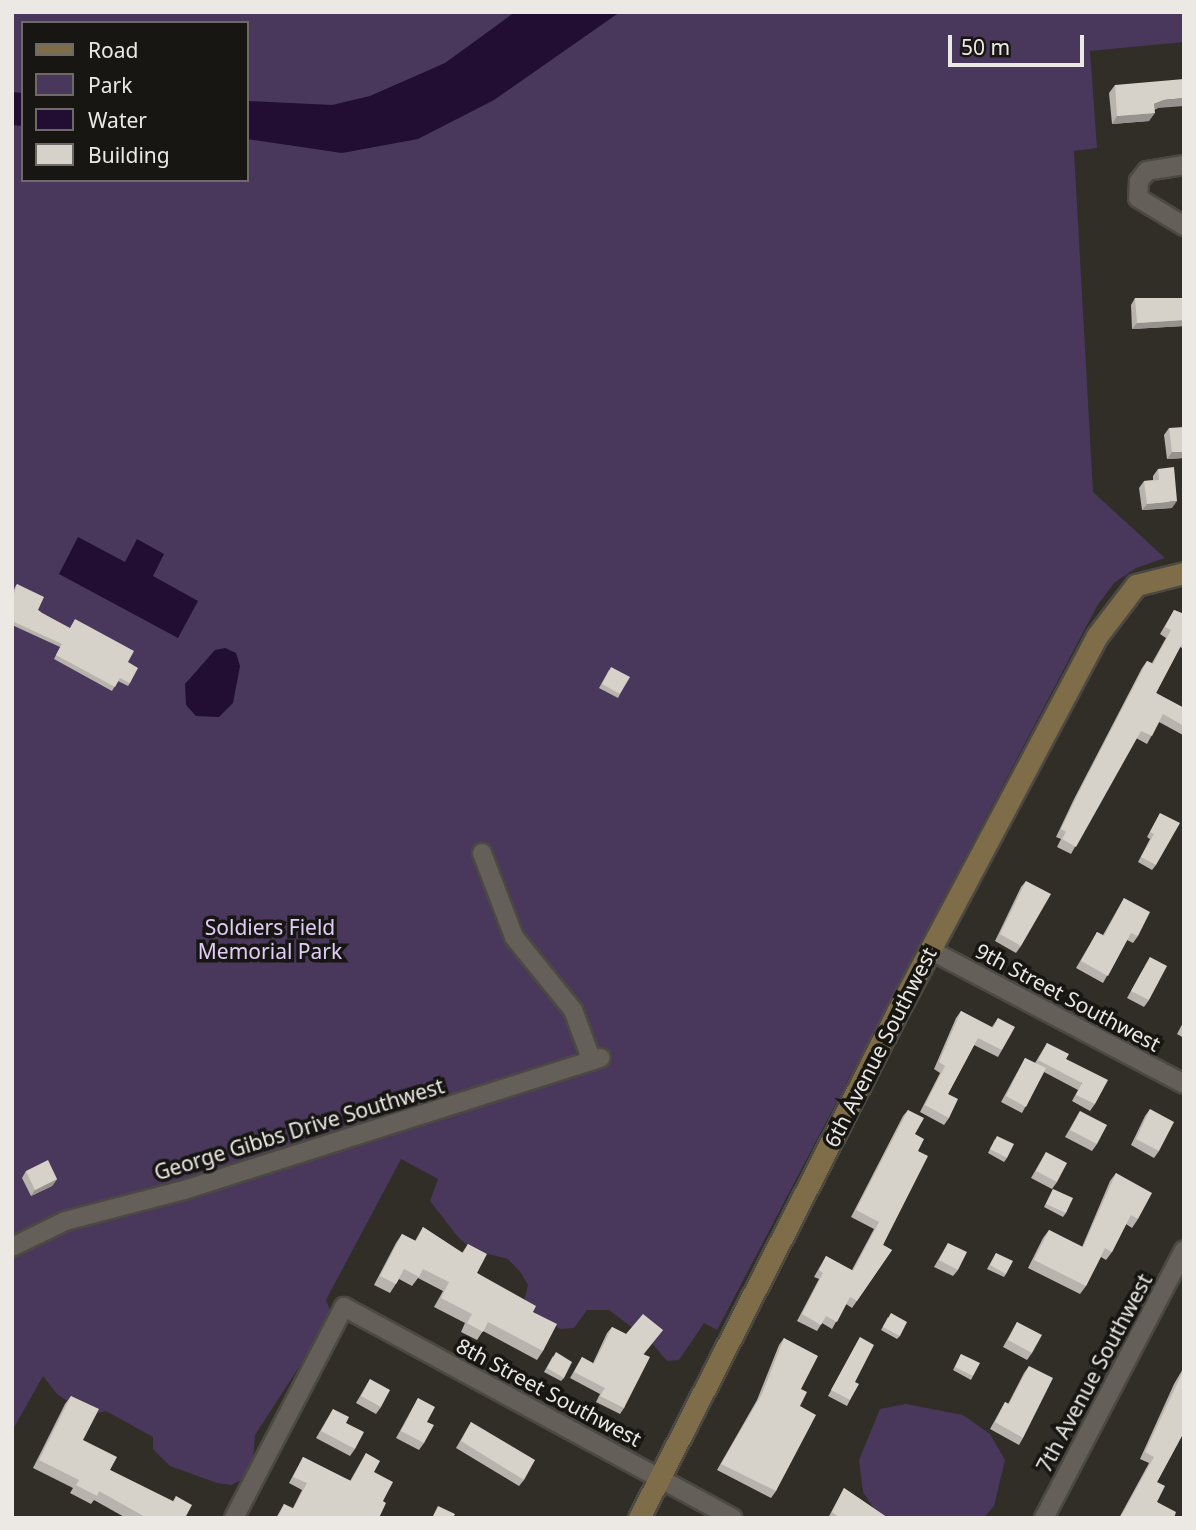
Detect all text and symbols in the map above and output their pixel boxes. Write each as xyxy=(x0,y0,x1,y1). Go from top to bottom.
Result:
legend xyxy=(21,21,248,182)
scale bar xyxy=(951,21,1088,65)
text: 50 m xyxy=(961,33,1010,61)
text: Road xyxy=(88,36,138,64)
text: Park xyxy=(88,71,132,99)
text: Water xyxy=(88,106,147,134)
text: Building xyxy=(88,141,170,169)
park label: Soldiers Field Memorial Park xyxy=(198,914,342,964)
street label: 9th Street Southwest xyxy=(971,938,1165,1056)
street label: 6th Avenue Southwest xyxy=(819,943,941,1151)
street label: George Gibbs Drive Southwest xyxy=(151,1073,447,1185)
street label: 7th Avenue Southwest xyxy=(1031,1270,1157,1476)
street label: 8th Street Southwest xyxy=(452,1333,646,1451)

